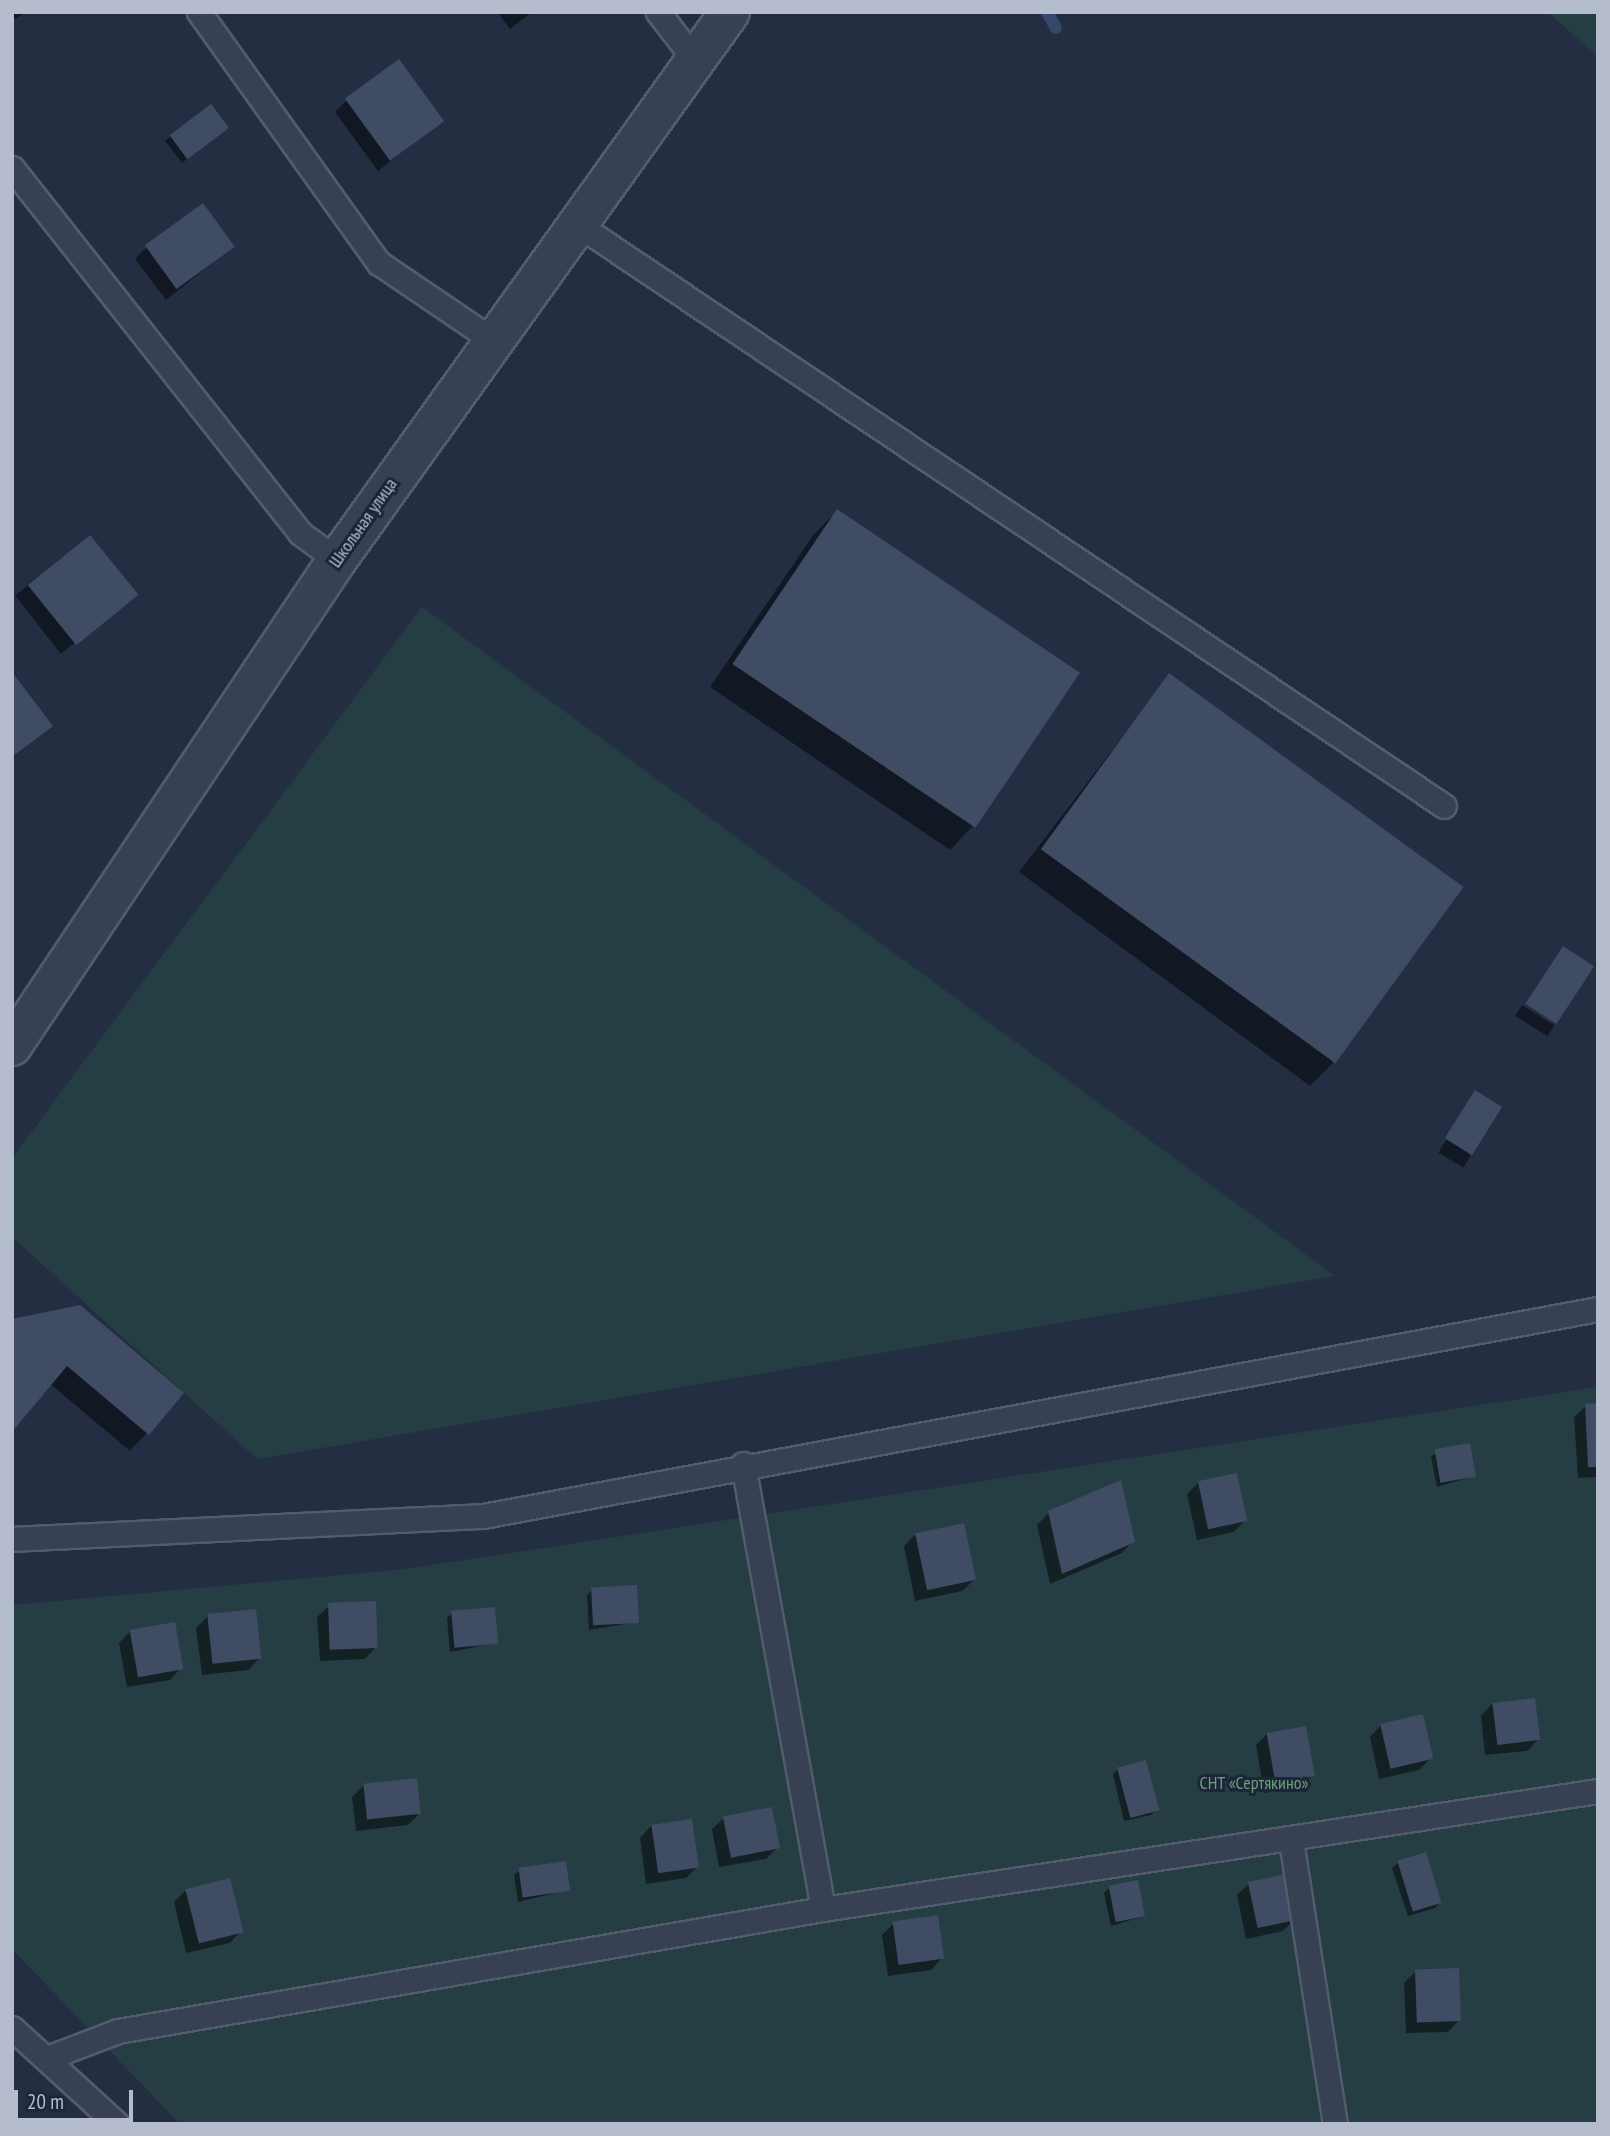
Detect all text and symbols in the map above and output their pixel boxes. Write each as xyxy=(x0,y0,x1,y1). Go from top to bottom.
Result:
street label: Школьная улица xyxy=(324,474,402,572)
park label: СНТ «Сертякино» xyxy=(1199,1772,1309,1794)
scale bar xyxy=(18,2076,136,2120)
text: 20 m xyxy=(27,2088,64,2115)

